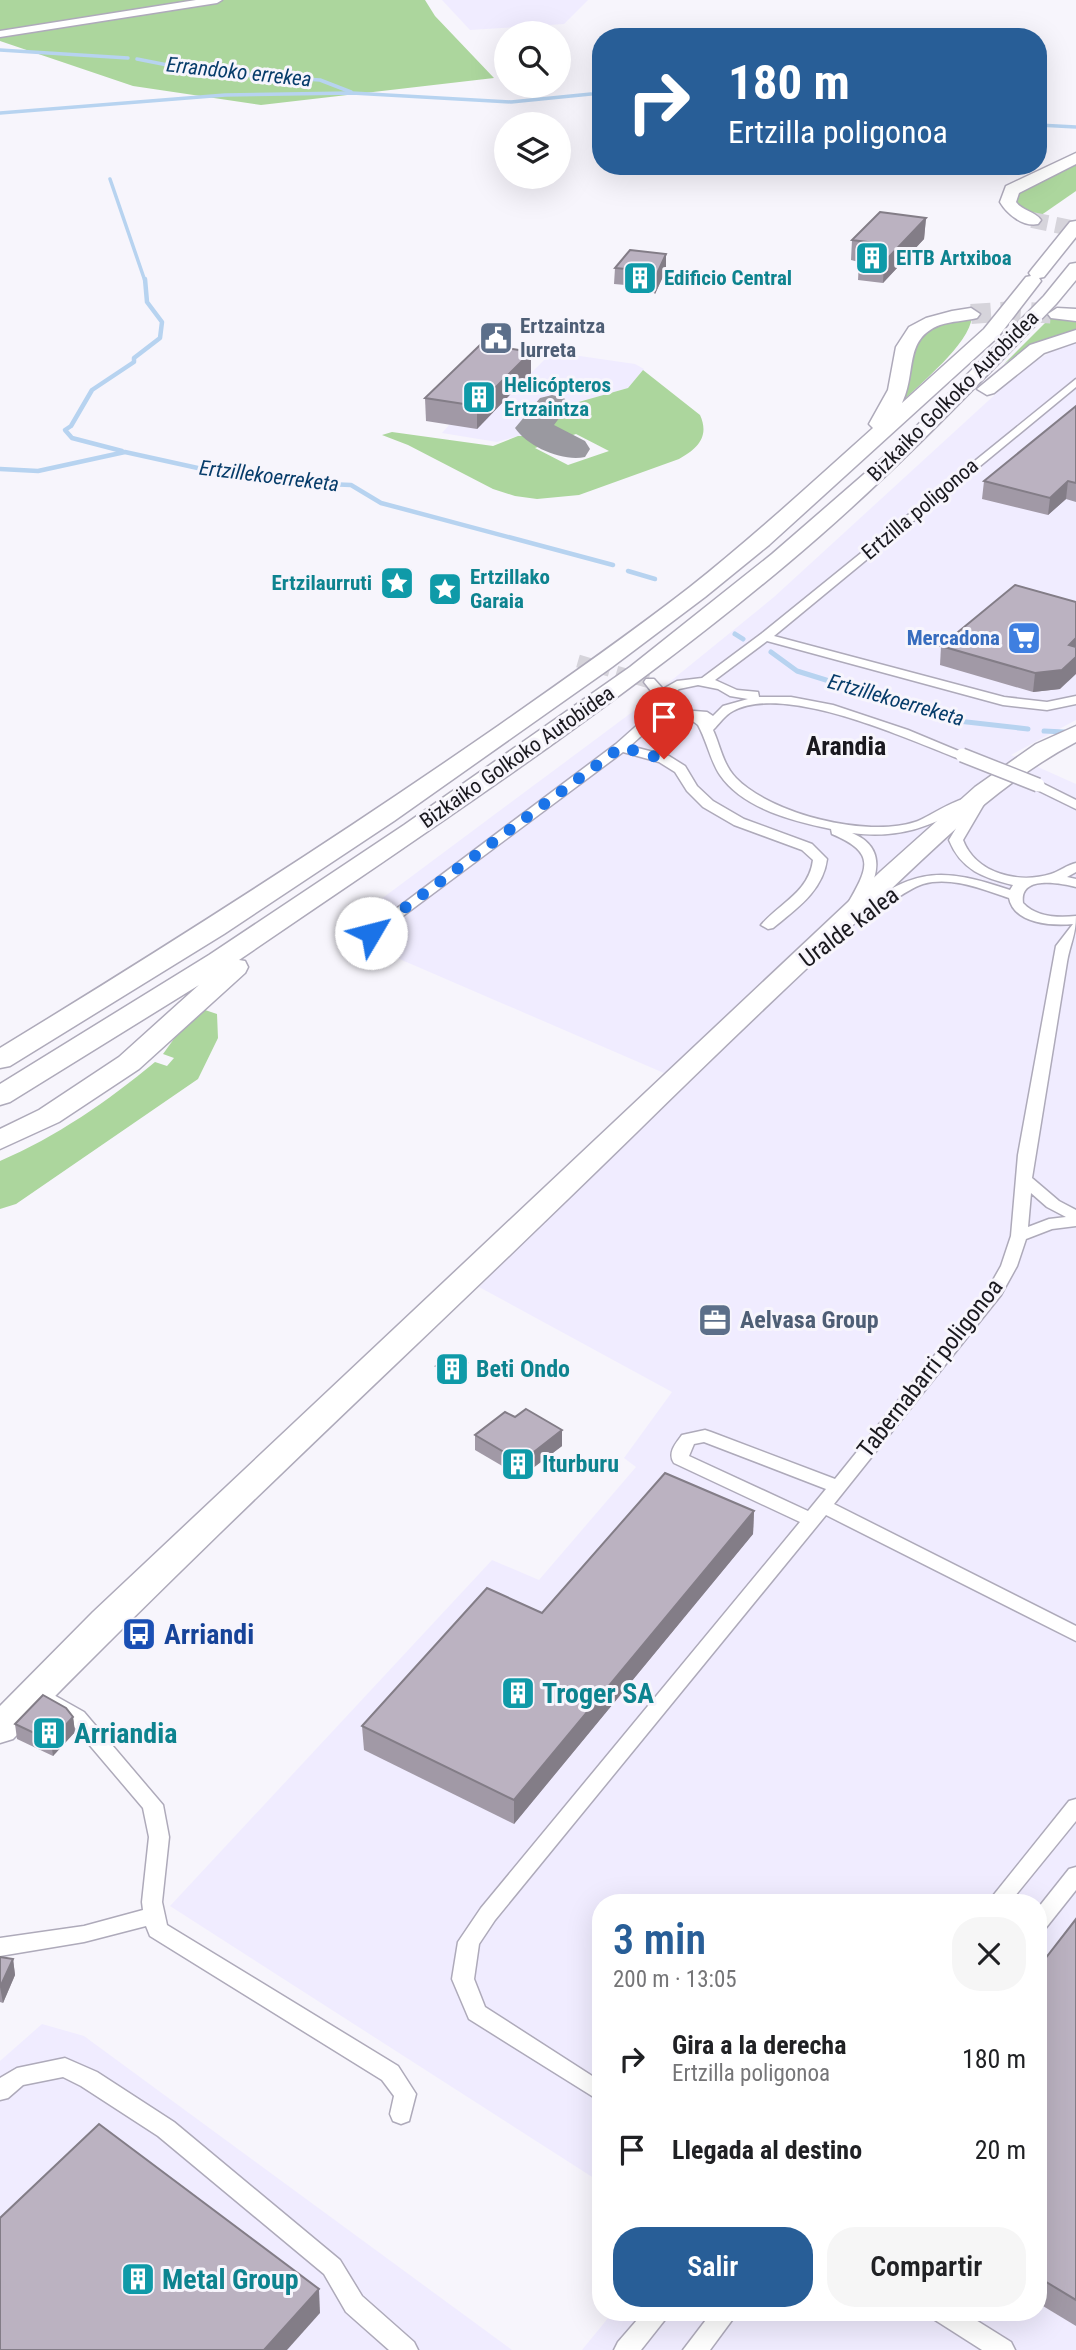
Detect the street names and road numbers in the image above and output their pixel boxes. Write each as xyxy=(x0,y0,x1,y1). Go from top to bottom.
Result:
street label: Bizkaiko Golkoko Autobidea xyxy=(863,306,1043,486)
street label: Ertzilla poligonoa xyxy=(857,453,983,565)
street label: Bizkaiko Golkoko Autobidea xyxy=(415,681,619,833)
street label: Uralde kalea xyxy=(794,881,904,973)
street label: Tabernabarri poligonoa xyxy=(852,1273,1008,1463)

